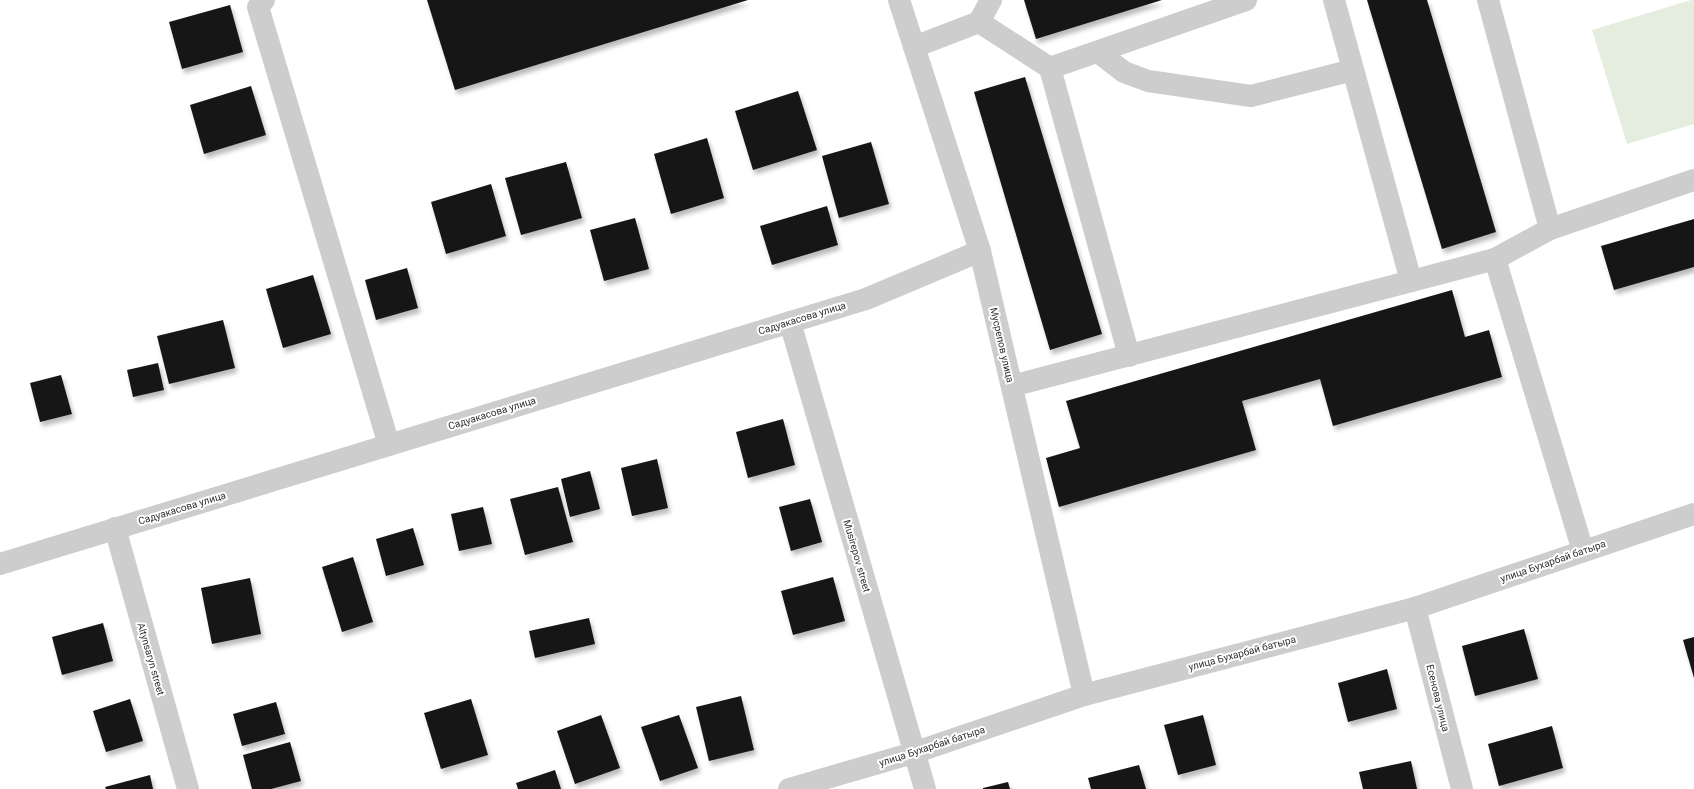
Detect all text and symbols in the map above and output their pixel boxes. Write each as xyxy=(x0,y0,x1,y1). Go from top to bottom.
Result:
street label: Садуакасова улица xyxy=(757,299,847,337)
street label: Мусрепов улица xyxy=(988,306,1016,384)
street label: Садуакасова улица xyxy=(447,394,537,432)
street label: Садуакасова улица xyxy=(137,489,227,527)
street label: Musirepov street xyxy=(841,519,873,593)
street label: улица Бухарбай батыра xyxy=(1499,538,1607,584)
street label: Altynsaryn street xyxy=(135,621,167,697)
street label: улица Бухарбай батыра xyxy=(1187,633,1297,673)
street label: Есенова улица xyxy=(1424,663,1452,733)
street label: улица Бухарбай батыра xyxy=(878,724,986,768)

